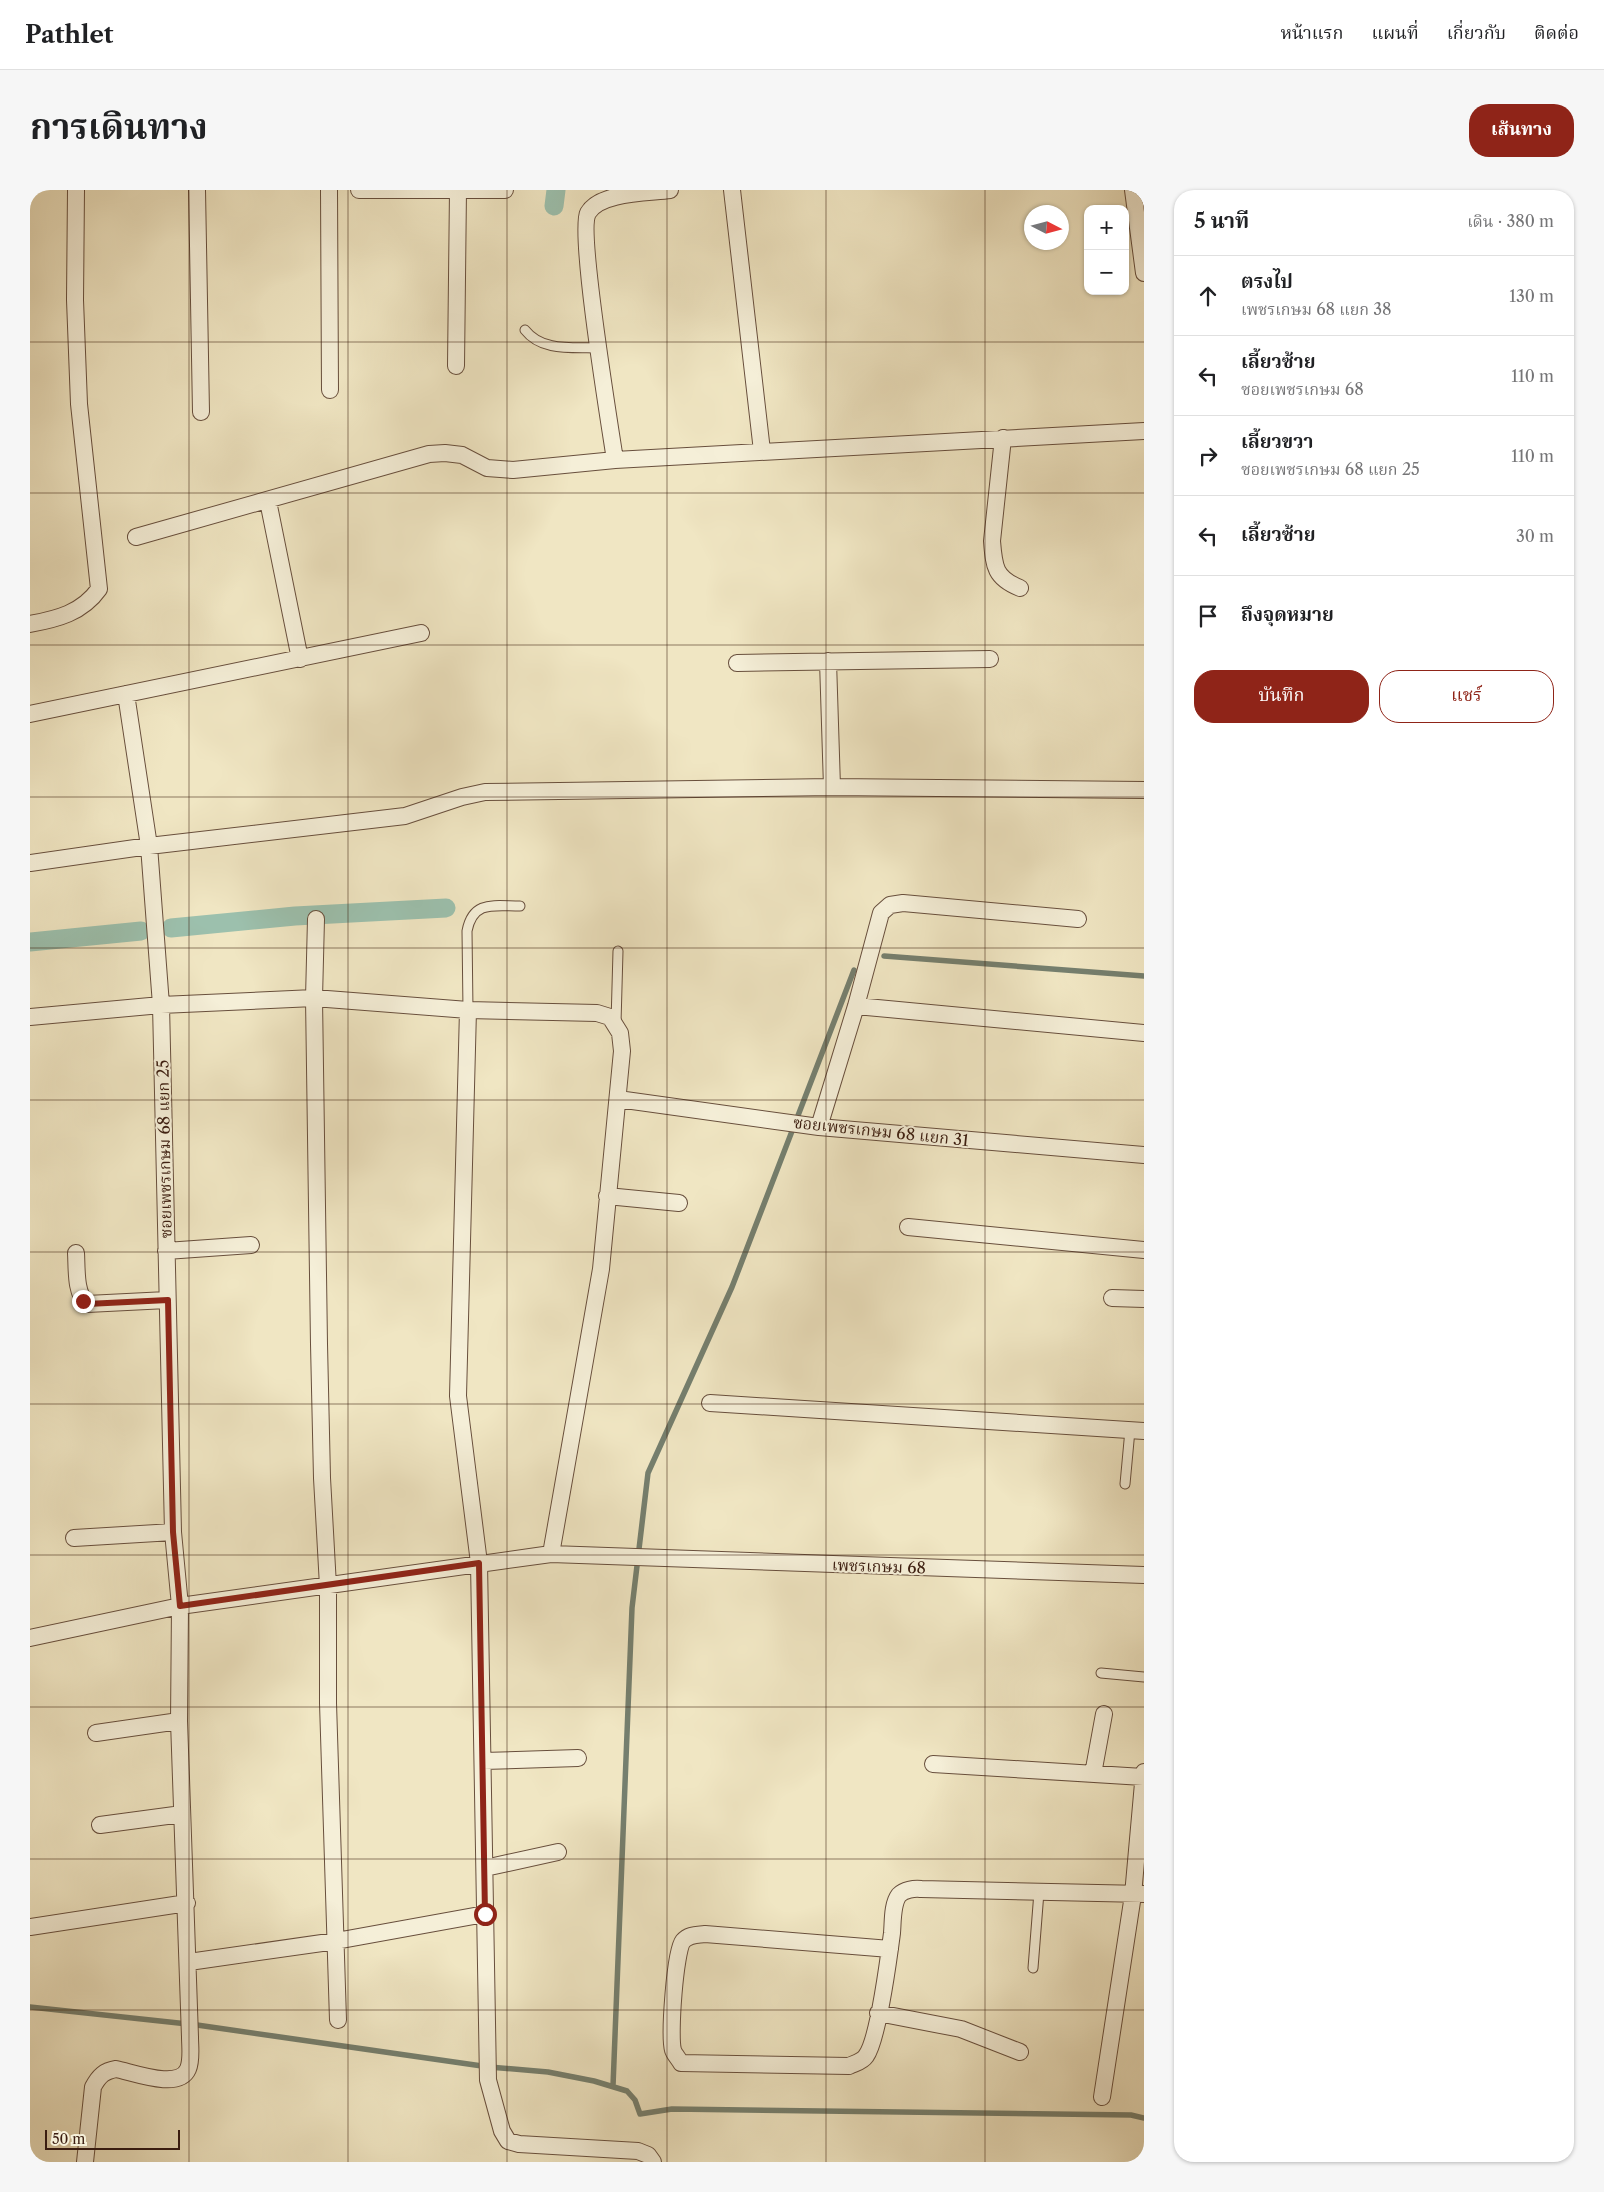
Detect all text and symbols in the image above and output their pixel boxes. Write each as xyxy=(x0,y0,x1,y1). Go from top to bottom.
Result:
text: Pathlet xyxy=(25,20,113,49)
text: หน้าแรก xyxy=(1280,22,1343,44)
text: แผนที่ xyxy=(1371,22,1419,44)
text: เกี่ยวกับ xyxy=(1447,22,1506,44)
text: ติดต่อ xyxy=(1534,22,1579,44)
button: เส้นทาง xyxy=(1469,104,1574,157)
text: การเดินทาง xyxy=(30,105,208,148)
north arrow xyxy=(1024,205,1069,250)
map controls xyxy=(1084,205,1129,295)
button: + xyxy=(1084,205,1129,250)
text: 5 นาที xyxy=(1194,208,1249,233)
text: เดิน · 380 m xyxy=(1467,211,1554,231)
button: − xyxy=(1084,250,1129,295)
text: ตรงไป xyxy=(1241,270,1293,293)
icon: ahead xyxy=(1194,282,1222,310)
text: 130 m xyxy=(1509,286,1554,306)
text: เพชรเกษม 68 แยก 38 xyxy=(1241,299,1392,319)
text: เลี้ยวซ้าย xyxy=(1241,350,1315,373)
icon: left xyxy=(1194,362,1222,390)
text: 110 m xyxy=(1511,366,1554,386)
text: ซอยเพชรเกษม 68 xyxy=(1241,379,1364,399)
text: เลี้ยวขวา xyxy=(1241,430,1313,453)
icon: right xyxy=(1194,442,1222,470)
text: 110 m xyxy=(1511,446,1554,466)
text: ซอยเพชรเกษม 68 แยก 25 xyxy=(1241,459,1420,479)
icon: left xyxy=(1194,522,1222,550)
text: เลี้ยวซ้าย xyxy=(1241,523,1315,546)
text: 30 m xyxy=(1516,526,1554,546)
icon: arrive xyxy=(1194,602,1222,630)
text: ถึงจุดหมาย xyxy=(1241,603,1334,626)
button: บันทึก xyxy=(1194,670,1369,723)
button: แชร์ xyxy=(1379,670,1554,723)
street label: ซอยเพชรเกษม 68 แยก 25 xyxy=(152,1059,176,1239)
street label: ซอยเพชรเกษม 68 แยก 31 xyxy=(792,1112,970,1150)
route end xyxy=(72,1290,95,1313)
street label: เพชรเกษม 68 xyxy=(832,1554,926,1578)
route start xyxy=(474,1903,497,1926)
scale bar xyxy=(45,2127,180,2150)
text: 50 m xyxy=(52,2130,85,2148)

